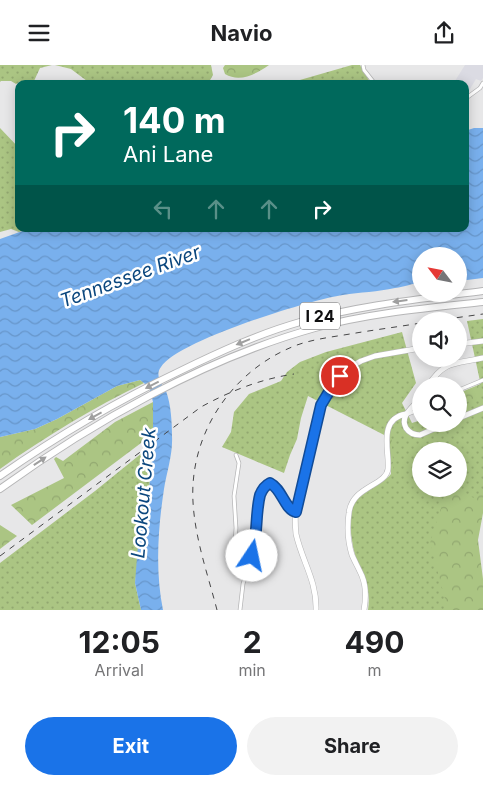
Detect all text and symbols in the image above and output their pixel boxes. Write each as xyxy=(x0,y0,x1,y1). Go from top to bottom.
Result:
icon: menu xyxy=(25,19,53,47)
icon: share xyxy=(430,19,458,47)
text: Navio xyxy=(211,20,272,46)
text: 140 m xyxy=(123,99,226,141)
icon: right xyxy=(40,100,105,165)
text: Ani Lane xyxy=(123,141,213,167)
icon: left xyxy=(149,195,177,223)
icon: ahead xyxy=(202,195,230,223)
icon: ahead xyxy=(255,195,283,223)
icon: right xyxy=(308,195,336,223)
water label: Tennessee River xyxy=(57,240,204,313)
north arrow xyxy=(412,247,468,303)
map controls xyxy=(412,247,467,497)
one-way arrow xyxy=(392,297,408,305)
road number: I 24 xyxy=(300,303,340,329)
button: sound xyxy=(412,312,467,367)
one-way arrow xyxy=(236,338,250,346)
pin xyxy=(319,355,361,397)
icon: arrive xyxy=(326,362,354,390)
button: search xyxy=(412,377,467,432)
one-way arrow xyxy=(145,381,160,389)
one-way arrow xyxy=(87,412,102,420)
water label: Lookout Creek xyxy=(126,426,161,559)
button: layers xyxy=(412,442,467,497)
one-way arrow xyxy=(33,456,47,466)
position arrow xyxy=(225,529,277,581)
text: 12:05 xyxy=(79,624,160,660)
text: 2 xyxy=(243,624,262,660)
text: 490 xyxy=(344,624,404,660)
text: Arrival xyxy=(95,660,144,680)
text: min xyxy=(238,660,266,680)
text: m xyxy=(367,660,381,680)
button: Exit xyxy=(25,717,237,775)
button: Share xyxy=(247,717,458,775)

